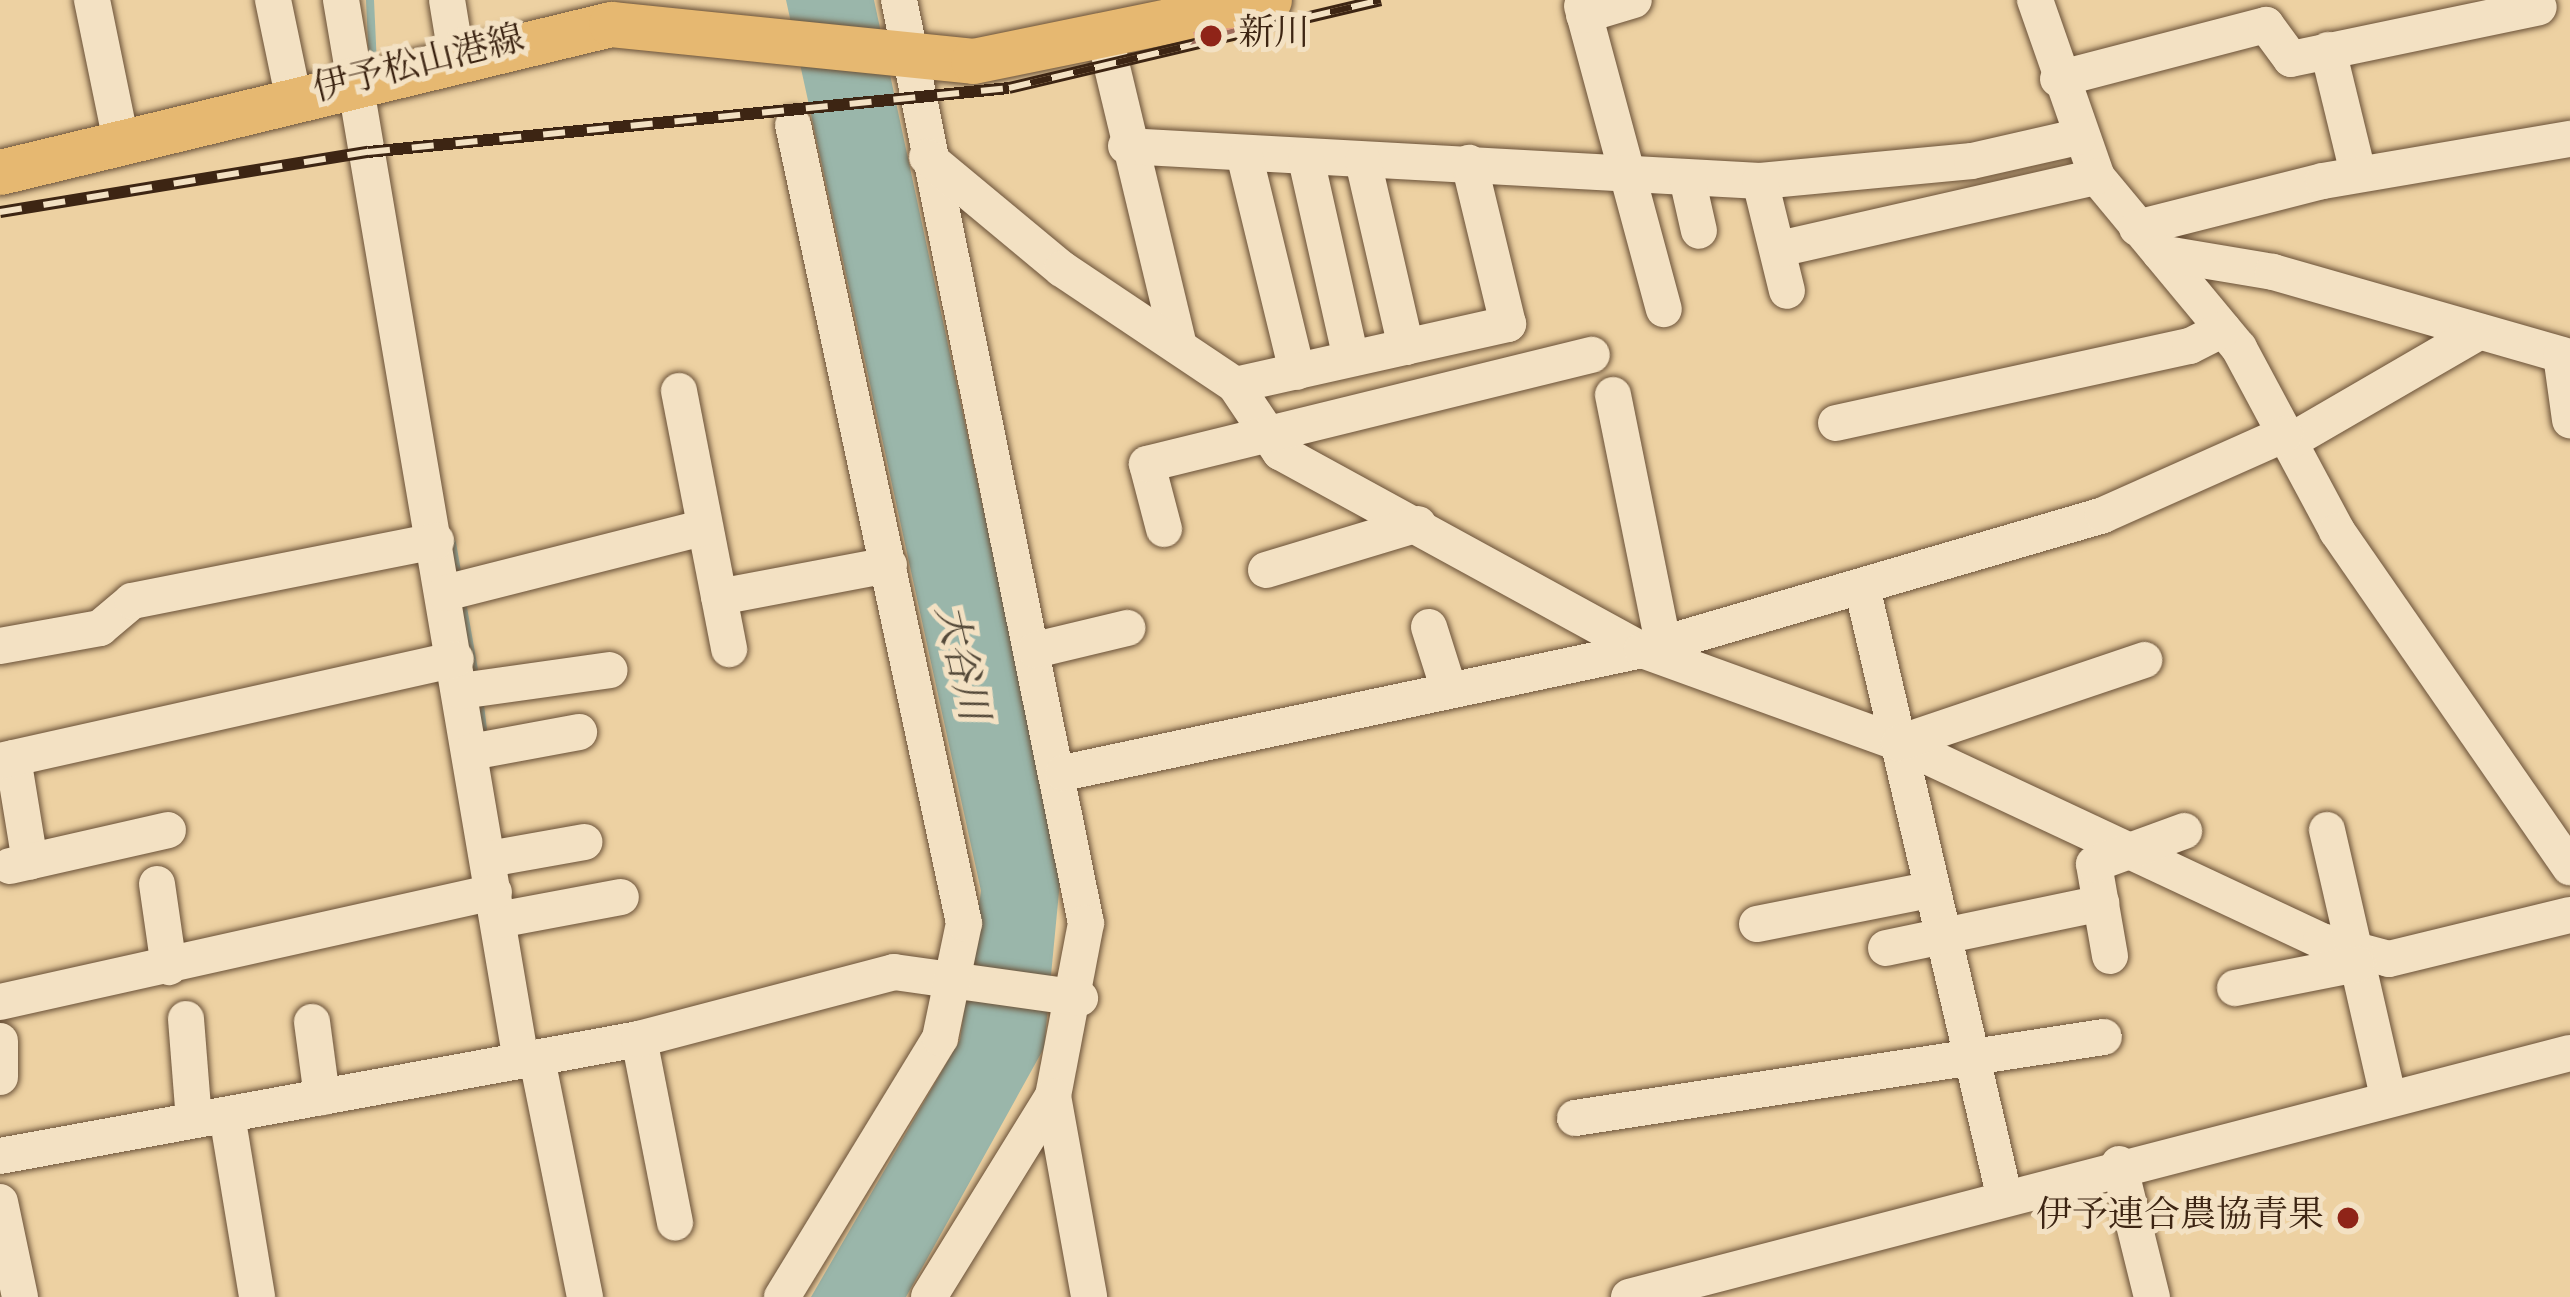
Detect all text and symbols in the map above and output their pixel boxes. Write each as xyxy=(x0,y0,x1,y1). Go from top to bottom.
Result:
place label: 新川 xyxy=(1238,14,1310,58)
street label: 伊予松山港線 xyxy=(309,19,529,113)
marker: 新川 xyxy=(1195,20,1227,52)
water label: 大谷川 xyxy=(923,601,995,725)
place label: 伊予連合農協青果 xyxy=(2036,1196,2324,1240)
marker: 伊予連合農協青果 xyxy=(2335,1205,2361,1231)

